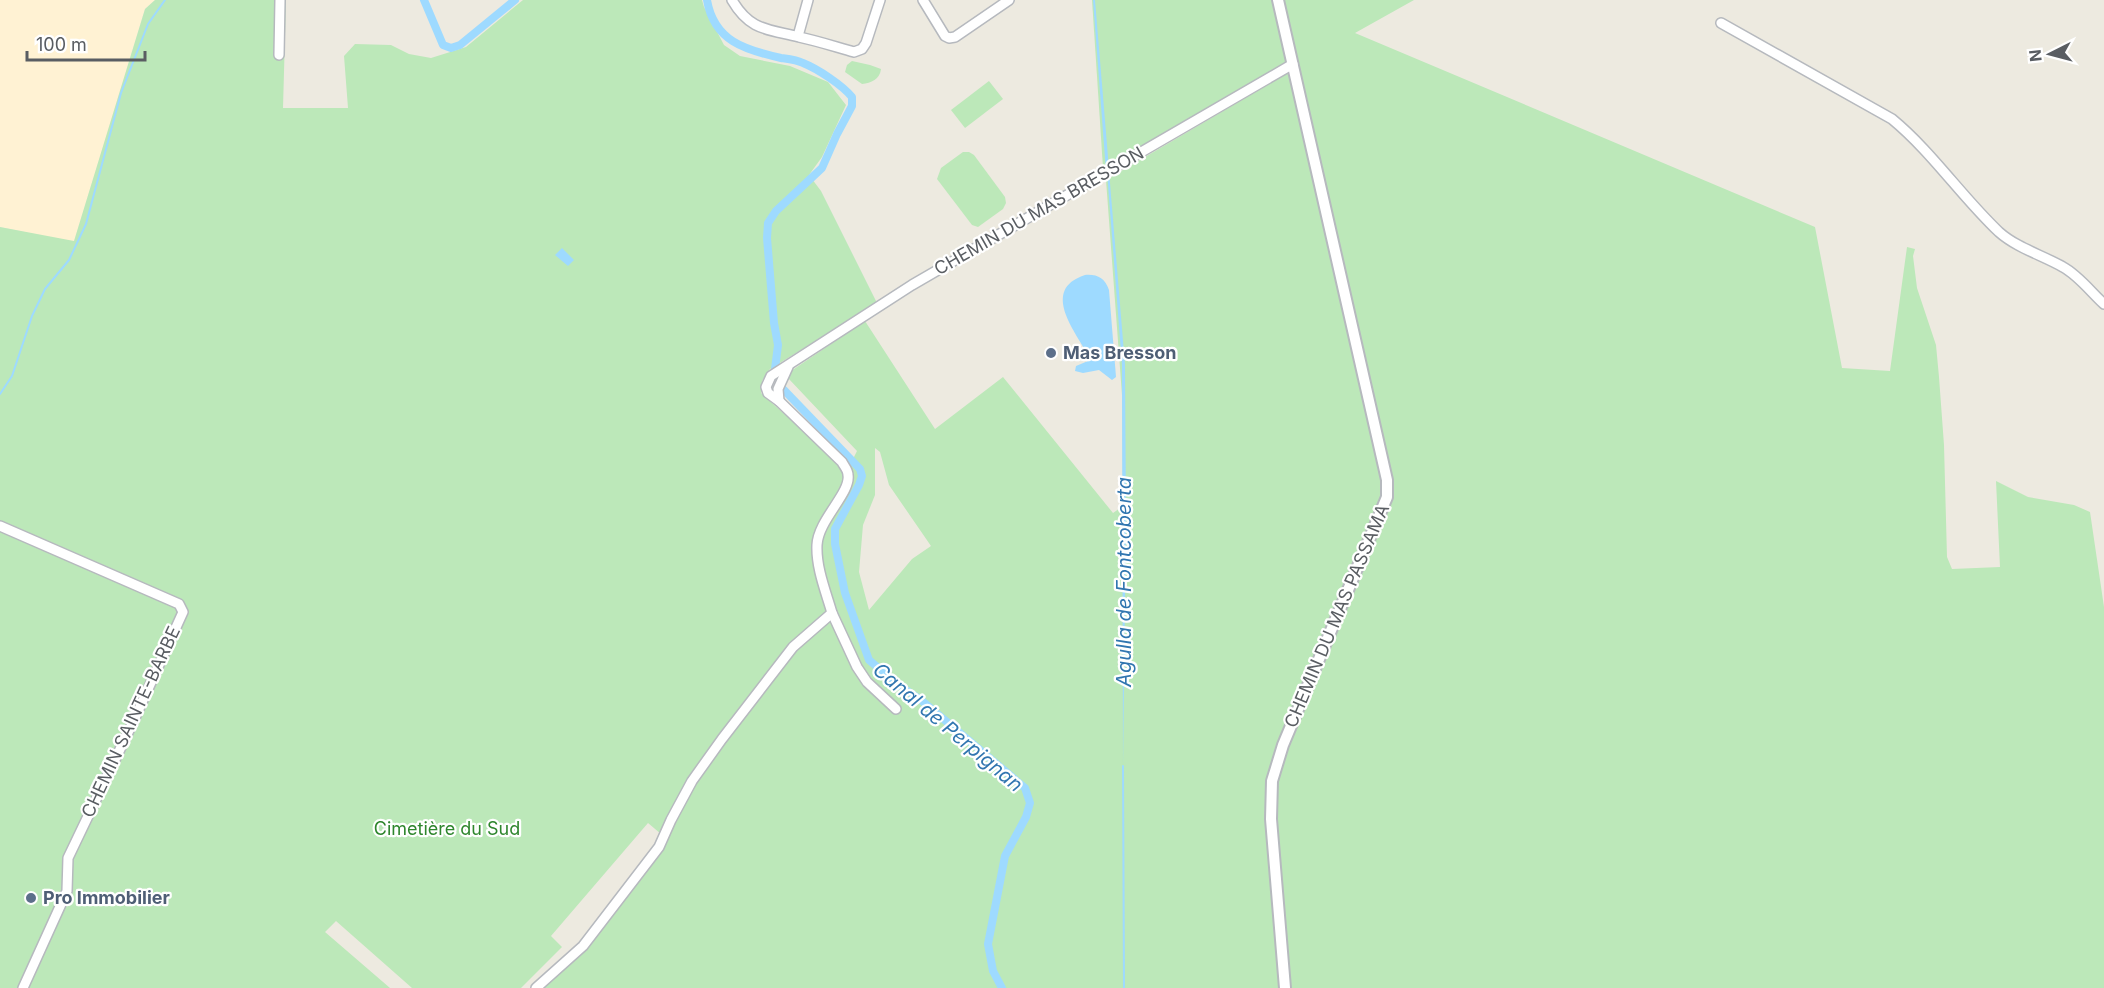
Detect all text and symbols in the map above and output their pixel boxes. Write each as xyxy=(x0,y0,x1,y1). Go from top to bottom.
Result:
scale bar xyxy=(27,24,146,62)
north arrow xyxy=(2020,24,2080,84)
text: 100 m xyxy=(36,34,87,55)
text: N xyxy=(2024,48,2046,63)
street label: CHEMIN DU MAS BRESSON xyxy=(930,142,1147,279)
place label: Mas Bresson xyxy=(1063,342,1177,363)
marker: Mas Bresson xyxy=(1044,346,1058,360)
water label: Agulla de Fontcoberta xyxy=(1112,477,1136,688)
street label: CHEMIN DU MAS PASSAMA xyxy=(1280,501,1393,731)
street label: CHEMIN SAINTE-BARBE xyxy=(77,623,184,821)
water label: Canal de Perpignan xyxy=(868,657,1028,797)
park label: Cimetière du Sud xyxy=(374,818,520,839)
place label: Pro Immobilier xyxy=(43,887,170,908)
marker: Pro Immobilier xyxy=(24,891,38,905)

